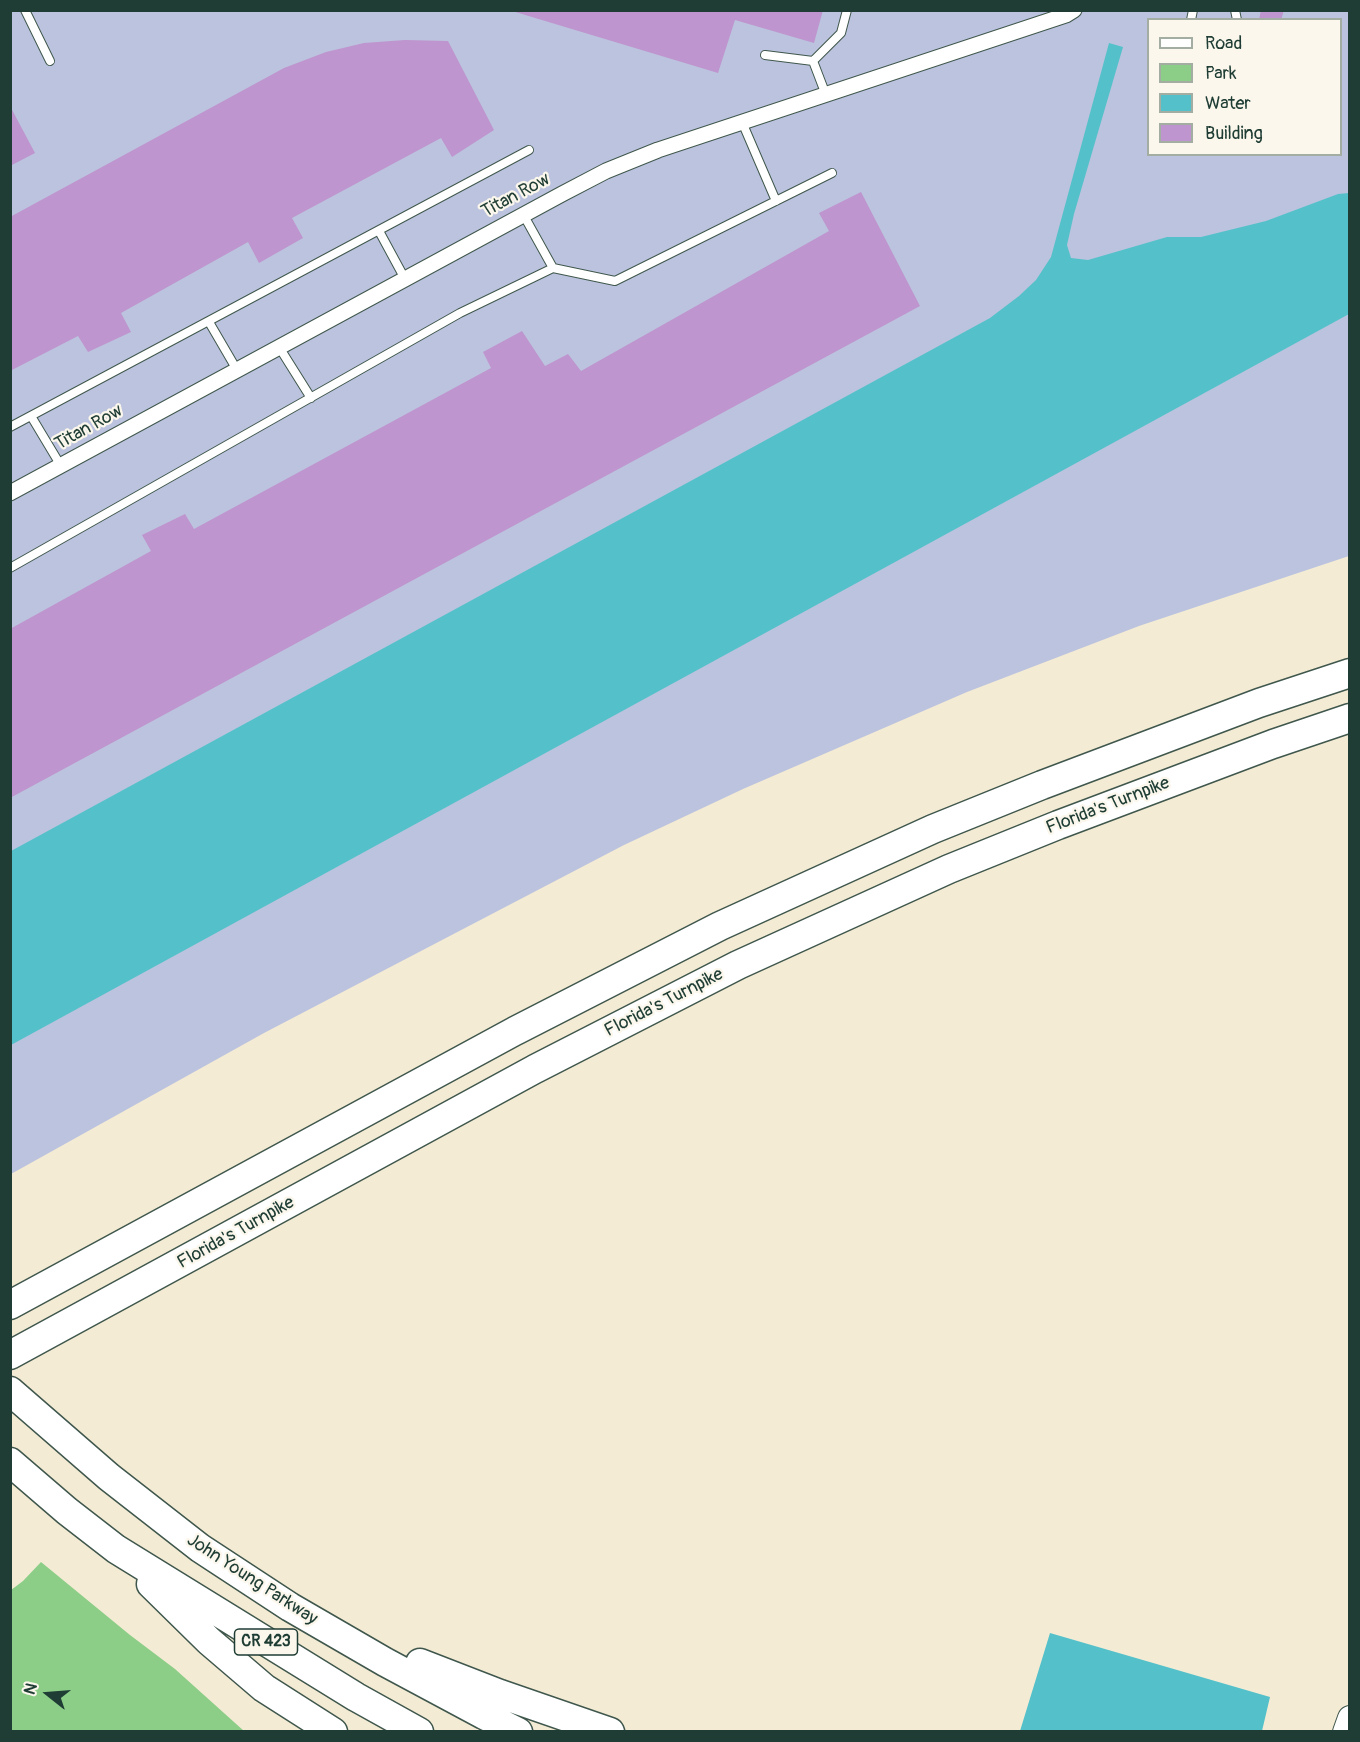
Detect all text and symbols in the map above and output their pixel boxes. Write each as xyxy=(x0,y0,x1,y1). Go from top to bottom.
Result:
legend xyxy=(1147,18,1342,156)
text: Road xyxy=(1205,32,1242,55)
text: Park xyxy=(1205,62,1237,85)
text: Water xyxy=(1205,92,1251,115)
text: Building xyxy=(1205,122,1263,145)
street label: Titan Row xyxy=(478,169,554,223)
street label: Titan Row xyxy=(51,401,127,455)
street label: Florida's Turnpike xyxy=(1043,773,1173,839)
street label: Florida's Turnpike xyxy=(601,964,727,1042)
street label: Florida's Turnpike xyxy=(174,1192,298,1274)
street label: John Young Parkway xyxy=(183,1530,321,1630)
road number: CR 423 xyxy=(234,1629,298,1655)
north arrow xyxy=(18,1664,78,1724)
text: N xyxy=(20,1681,42,1697)

